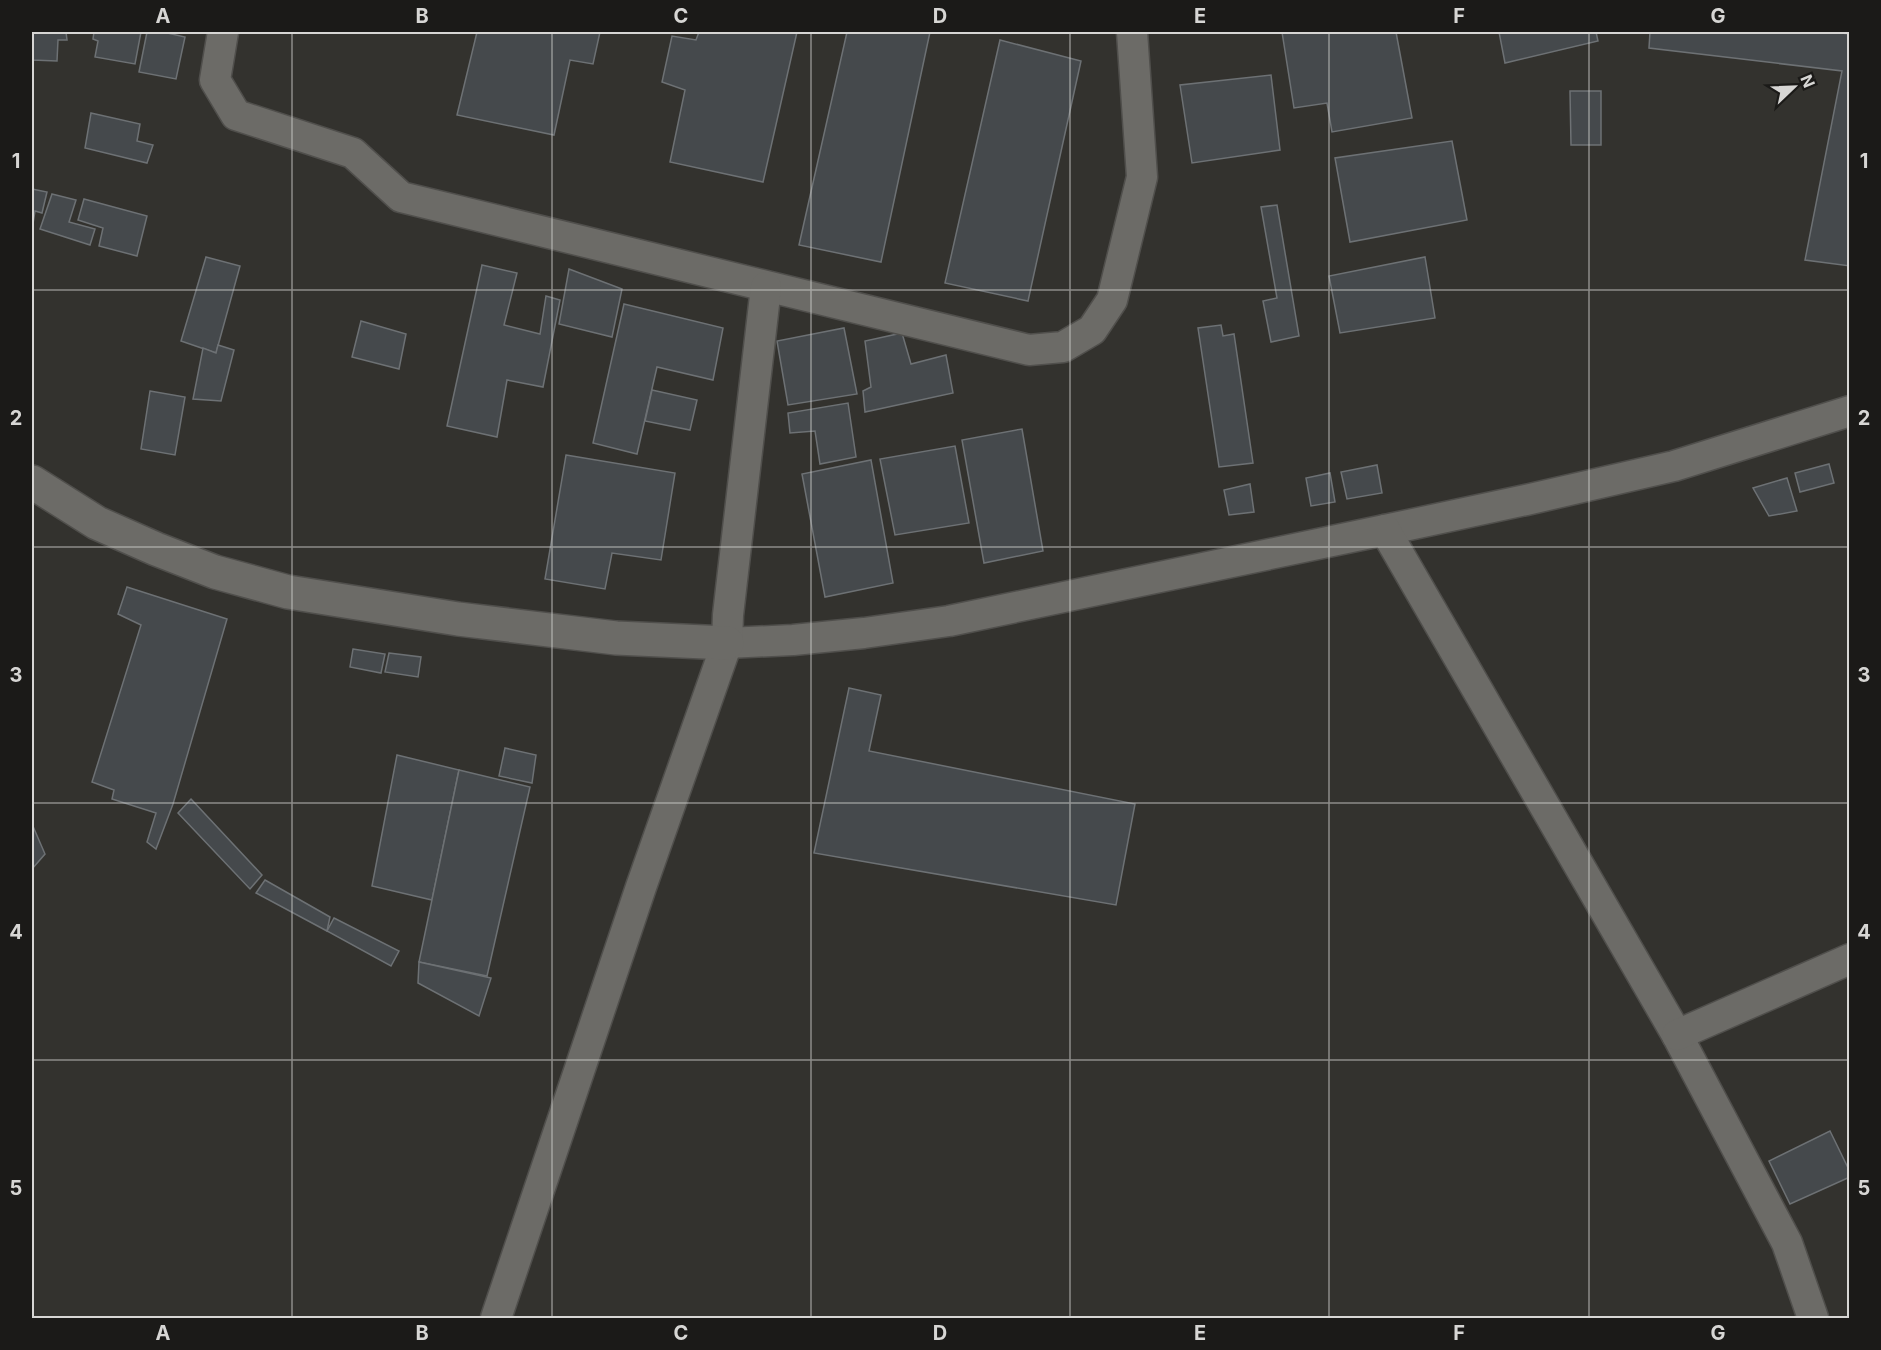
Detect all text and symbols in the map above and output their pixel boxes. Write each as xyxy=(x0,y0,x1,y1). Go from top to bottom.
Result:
text: A xyxy=(156,4,171,28)
text: B xyxy=(415,4,429,28)
text: C xyxy=(674,4,688,28)
text: D xyxy=(933,4,947,28)
text: E xyxy=(1194,4,1206,28)
text: F xyxy=(1453,4,1465,28)
text: G xyxy=(1710,4,1726,28)
north arrow xyxy=(1764,57,1824,117)
text: N xyxy=(1796,72,1819,91)
text: 1 xyxy=(12,149,20,173)
text: 1 xyxy=(1860,149,1868,173)
text: 2 xyxy=(10,406,22,430)
text: 2 xyxy=(1858,406,1870,430)
text: 3 xyxy=(10,663,22,687)
text: 3 xyxy=(1858,663,1870,687)
text: 4 xyxy=(9,920,23,944)
text: 4 xyxy=(1857,920,1871,944)
text: 5 xyxy=(10,1176,22,1200)
text: 5 xyxy=(1858,1176,1870,1200)
text: A xyxy=(156,1321,171,1345)
text: B xyxy=(415,1321,429,1345)
text: C xyxy=(674,1321,688,1345)
text: D xyxy=(933,1321,947,1345)
text: E xyxy=(1194,1321,1206,1345)
text: F xyxy=(1453,1321,1465,1345)
text: G xyxy=(1710,1321,1726,1345)

